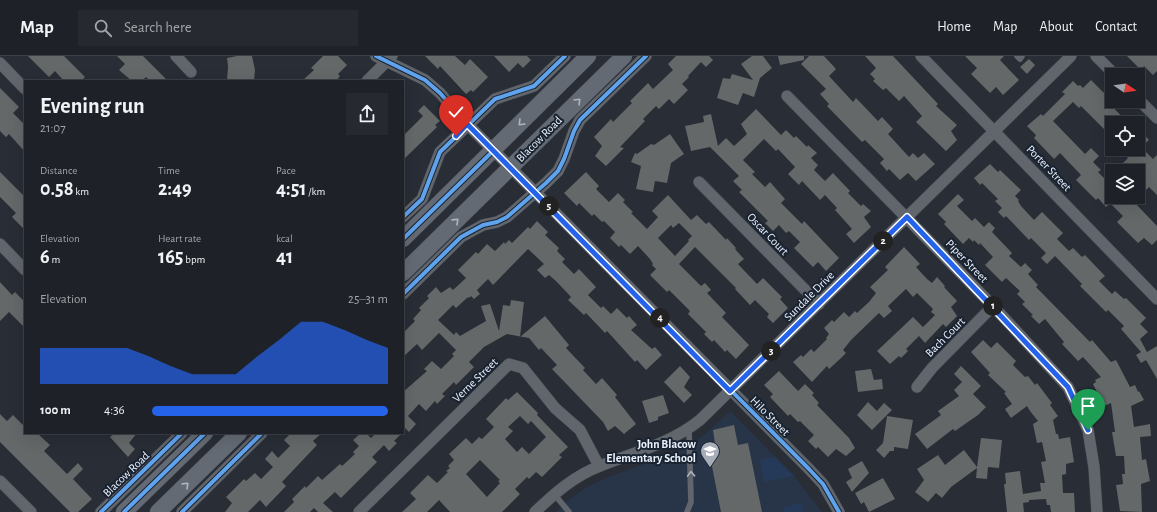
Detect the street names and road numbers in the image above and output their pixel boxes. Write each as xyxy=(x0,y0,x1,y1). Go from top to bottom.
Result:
street label: Blacow Road xyxy=(514,114,564,164)
street label: Porter Street xyxy=(1024,143,1074,193)
street label: Oscar Court xyxy=(745,211,791,258)
street label: Piper Street xyxy=(944,237,990,285)
street label: Sundale Drive xyxy=(782,269,836,323)
street label: Bach Court xyxy=(923,315,967,359)
street label: Verne Street xyxy=(450,356,500,404)
street label: Hilo Street xyxy=(748,394,792,438)
street label: Blacow Road xyxy=(101,449,151,499)

